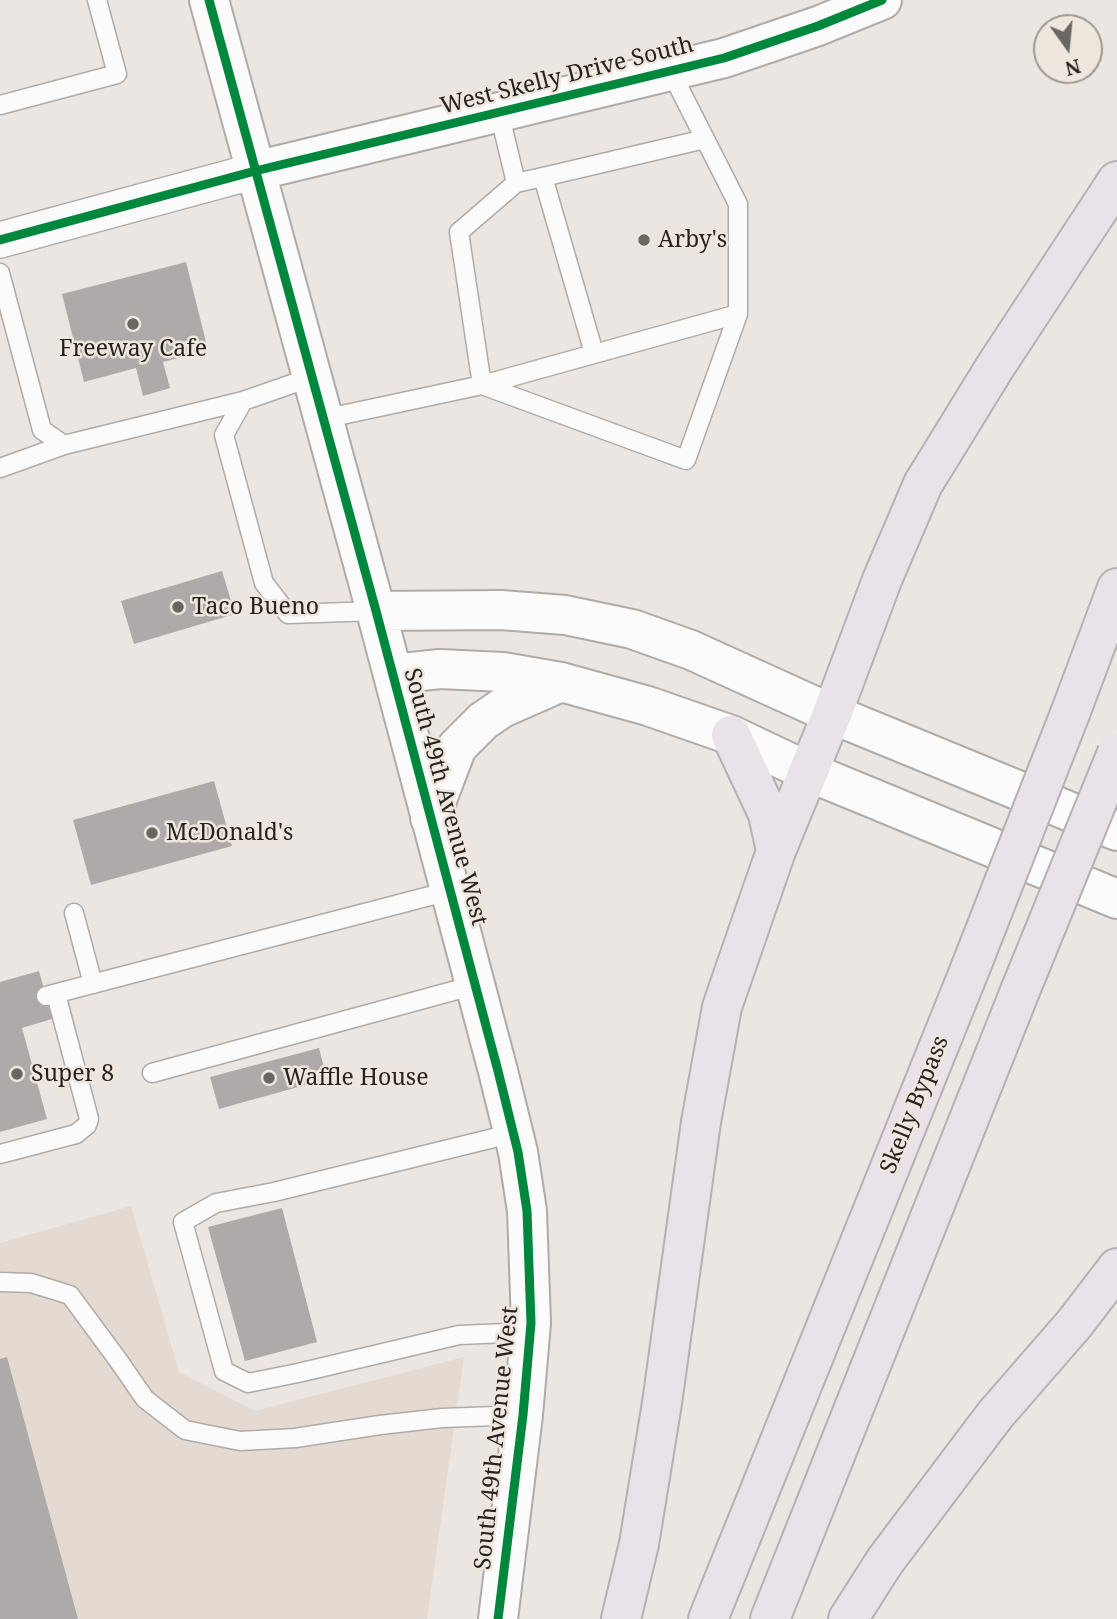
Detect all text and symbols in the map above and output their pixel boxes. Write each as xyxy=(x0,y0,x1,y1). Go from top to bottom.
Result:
north arrow xyxy=(1033,14,1103,84)
street label: West Skelly Drive South xyxy=(437,31,697,121)
text: N xyxy=(1062,53,1084,82)
place label: Arby's xyxy=(658,226,727,254)
marker: Arby's xyxy=(636,232,652,248)
marker: Freeway Cafe xyxy=(125,316,141,332)
place label: Freeway Cafe xyxy=(59,335,207,363)
place label: Taco Bueno xyxy=(192,593,319,621)
marker: Taco Bueno xyxy=(170,599,186,615)
street label: South 49th Avenue West xyxy=(397,665,493,929)
place label: McDonald's xyxy=(166,819,293,847)
marker: McDonald's xyxy=(144,825,160,841)
street label: Skelly Bypass xyxy=(875,1032,955,1178)
place label: Super 8 xyxy=(31,1060,114,1088)
place label: Waffle House xyxy=(283,1064,429,1092)
marker: Super 8 xyxy=(9,1066,25,1082)
marker: Waffle House xyxy=(261,1070,277,1086)
street label: South 49th Avenue West xyxy=(469,1305,525,1571)

